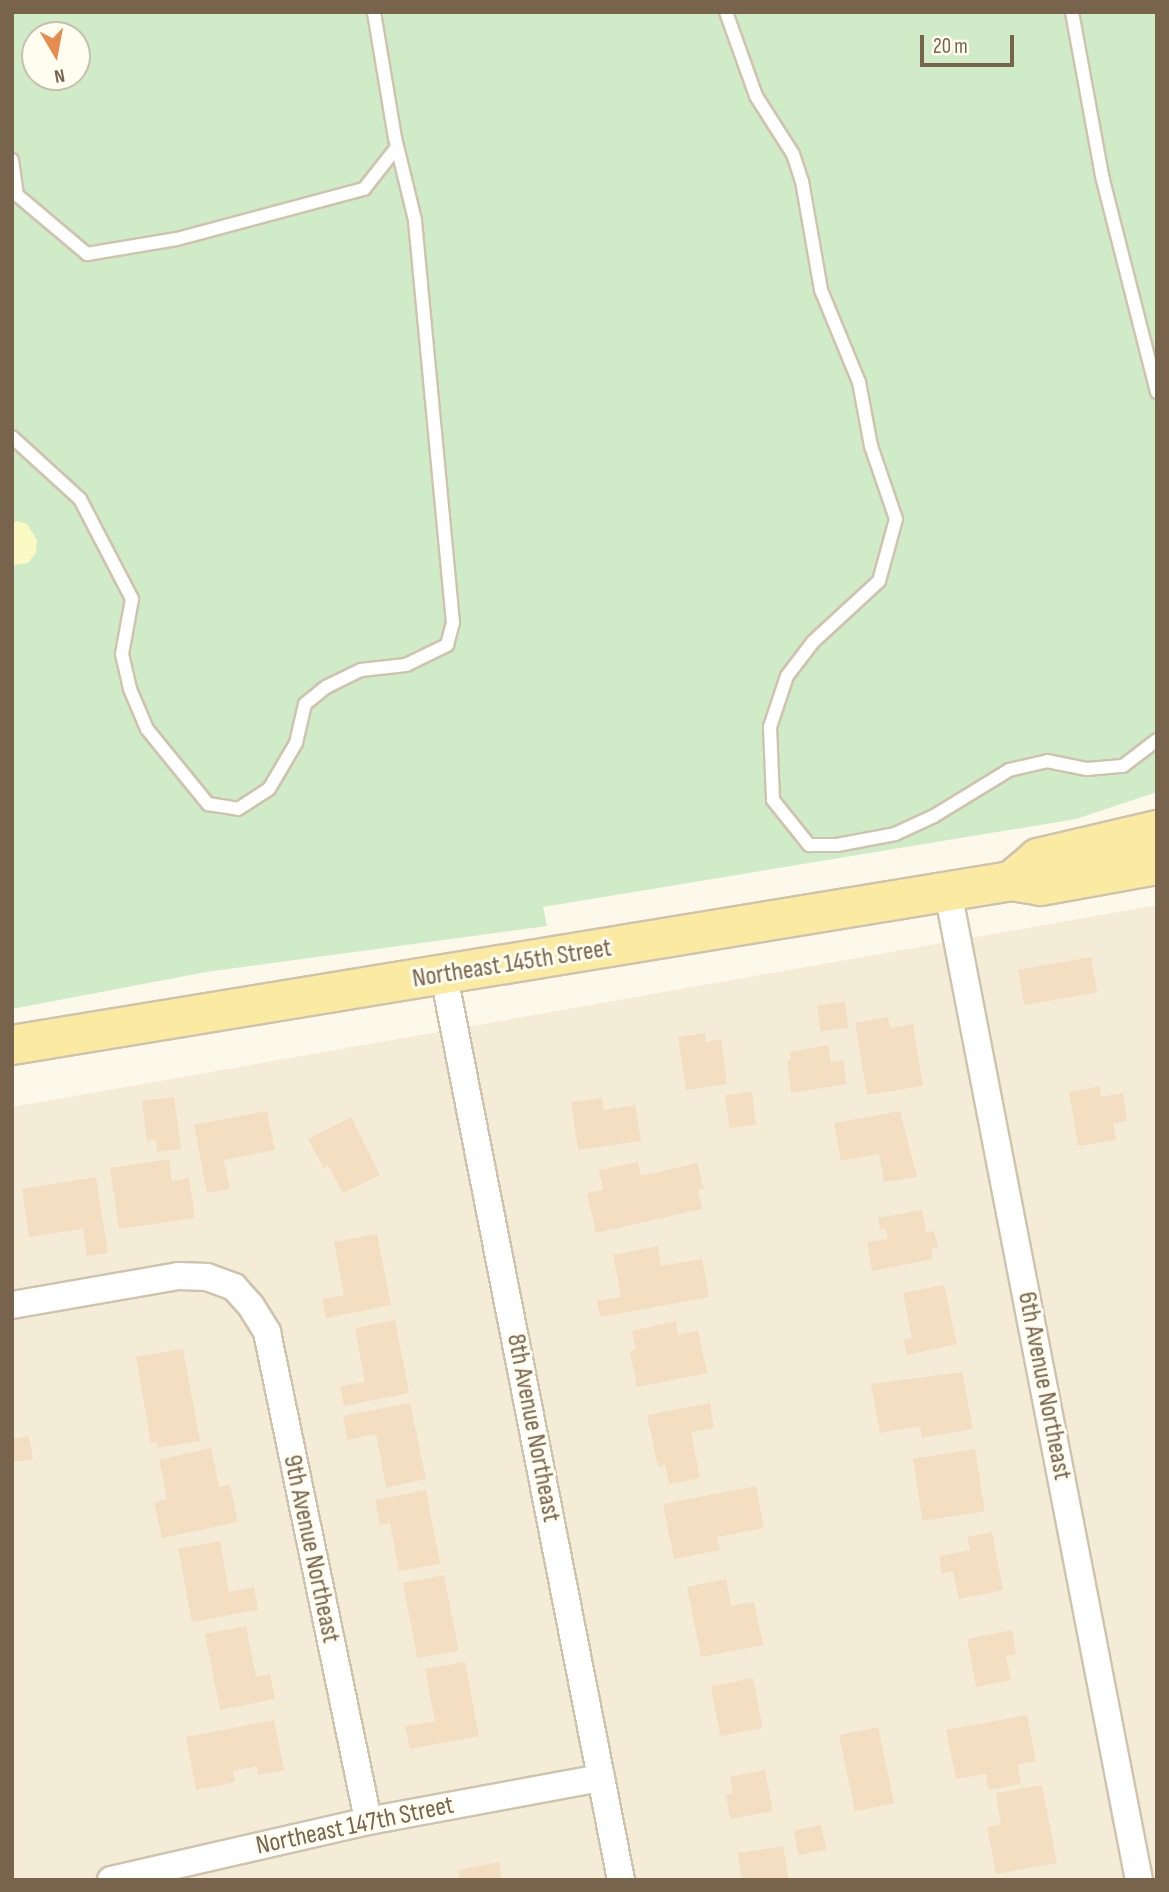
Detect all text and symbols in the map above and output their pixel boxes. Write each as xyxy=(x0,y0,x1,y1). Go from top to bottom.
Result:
north arrow xyxy=(21,21,91,91)
scale bar xyxy=(924,21,1018,65)
text: 20 m xyxy=(933,34,968,59)
text: N xyxy=(52,63,66,87)
street label: Northeast 145th Street xyxy=(410,933,614,995)
street label: 6th Avenue Northeast xyxy=(1010,1289,1078,1483)
street label: 8th Avenue Northeast xyxy=(499,1331,567,1525)
street label: 9th Avenue Northeast xyxy=(276,1452,346,1646)
street label: Northeast 147th Street xyxy=(253,1790,457,1862)

